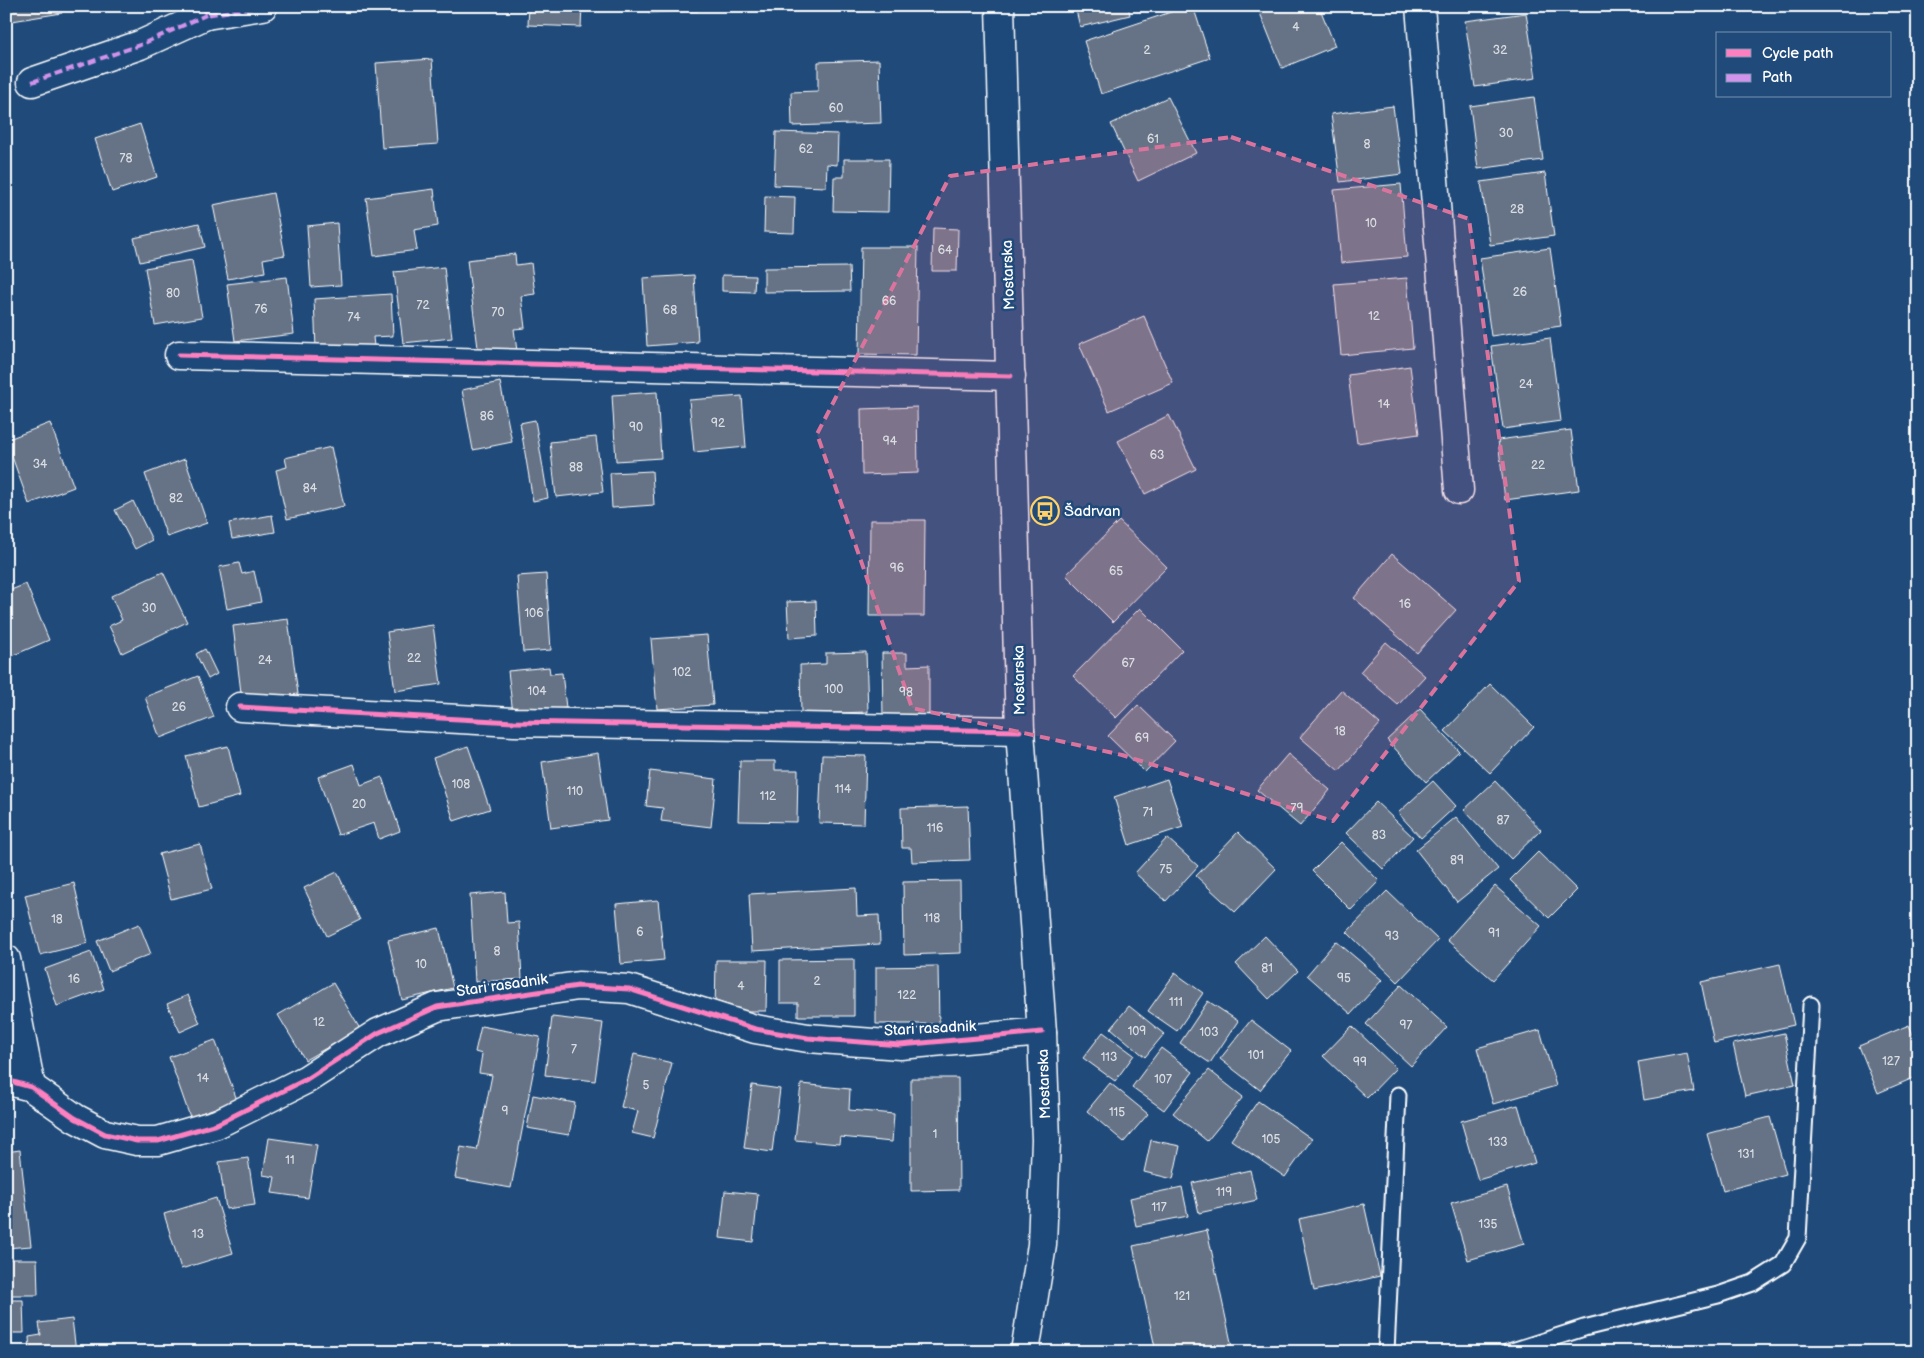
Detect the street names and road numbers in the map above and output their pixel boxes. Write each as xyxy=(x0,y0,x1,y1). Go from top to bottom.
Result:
street label: Mostarska xyxy=(998,240,1019,310)
street label: Mostarska xyxy=(1009,645,1030,715)
street label: Stari rasadnik xyxy=(455,970,550,1001)
street label: Stari rasadnik xyxy=(884,1017,977,1040)
street label: Mostarska xyxy=(1034,1049,1055,1119)

